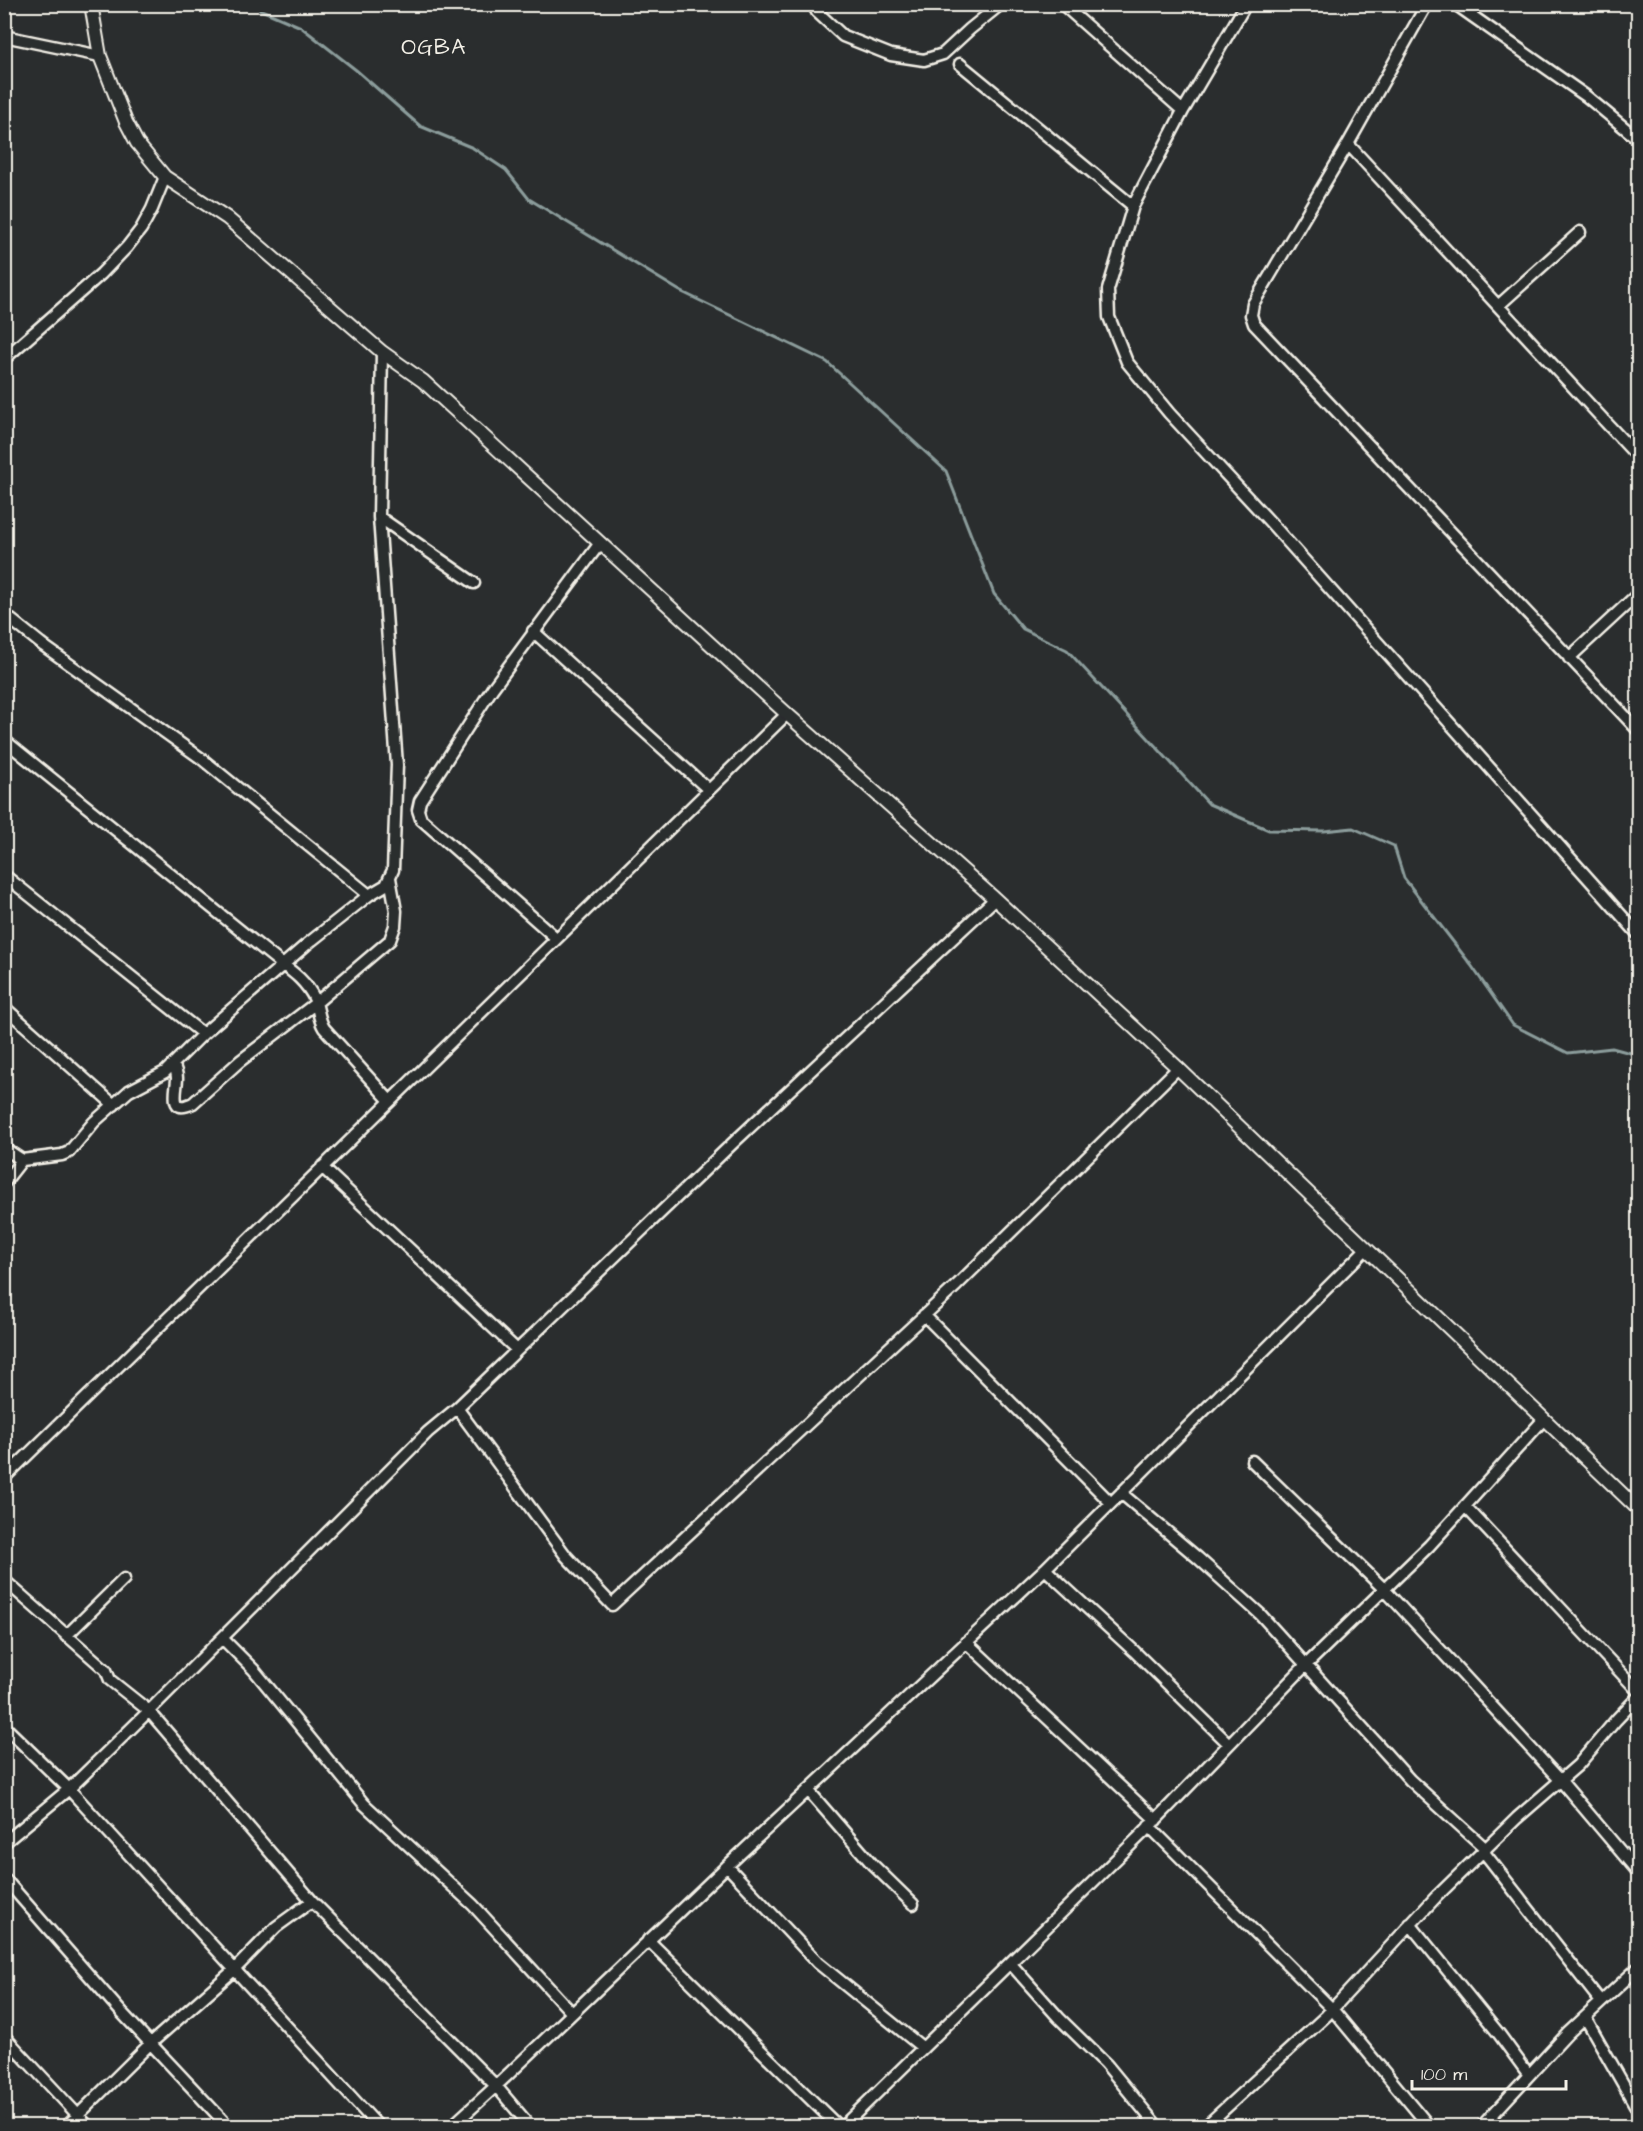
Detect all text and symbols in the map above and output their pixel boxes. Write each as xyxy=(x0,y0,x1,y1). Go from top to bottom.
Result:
district label: OGBA xyxy=(401,32,467,63)
scale bar xyxy=(1412,2053,1566,2091)
text: 100 m xyxy=(1421,2062,1467,2087)

